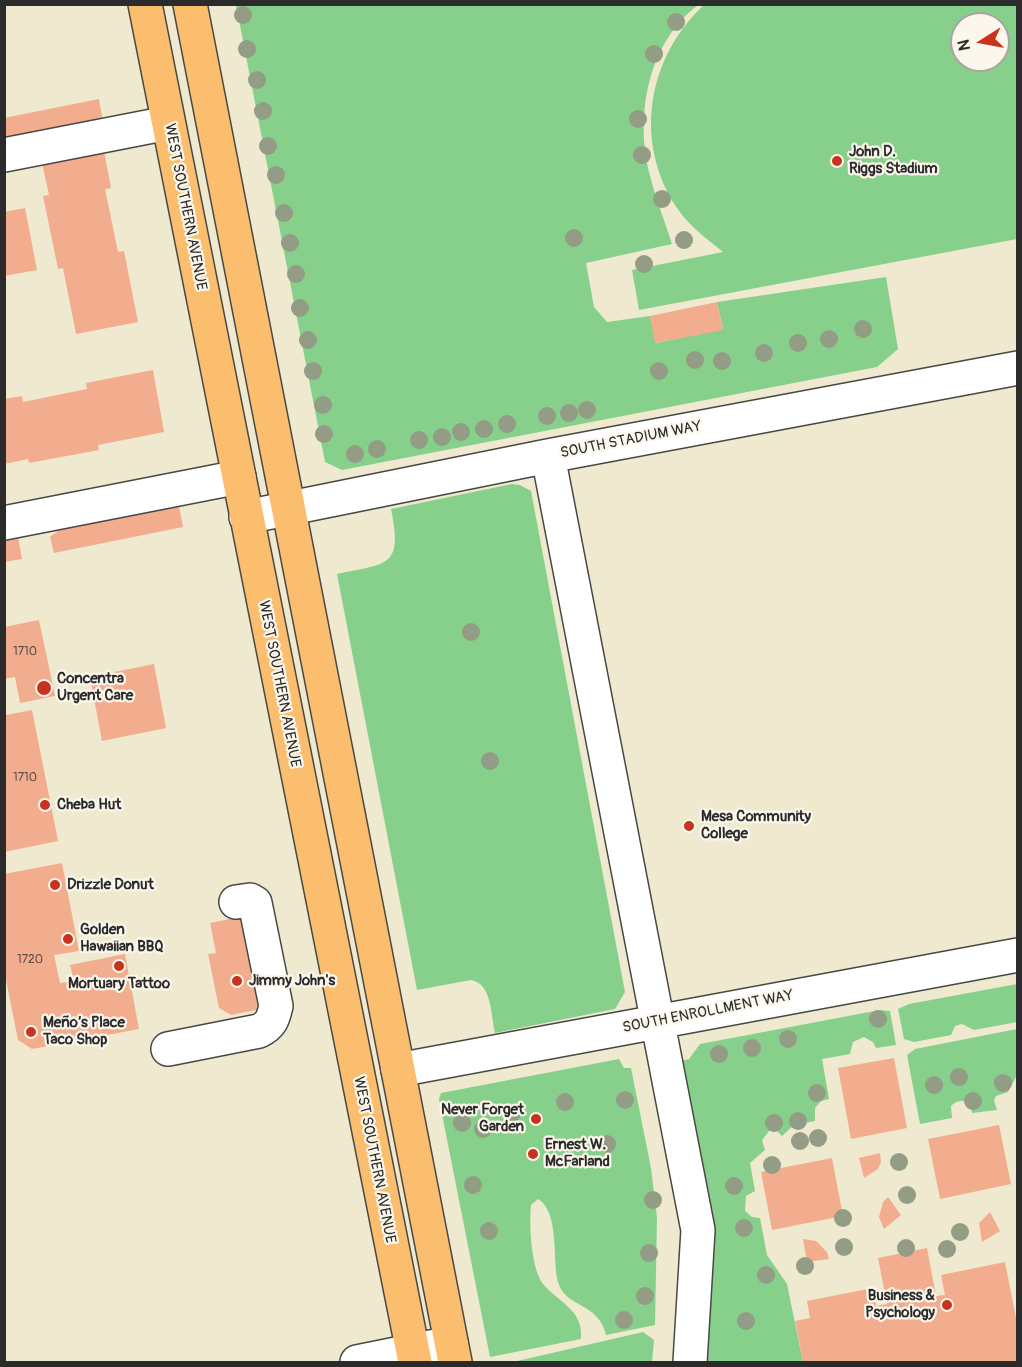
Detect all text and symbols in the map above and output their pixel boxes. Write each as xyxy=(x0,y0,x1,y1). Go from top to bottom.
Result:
north arrow xyxy=(950,12,1010,72)
text: N xyxy=(953,38,975,52)
street label: WEST SOUTHERN AVENUE xyxy=(160,122,210,292)
place label: John D. Riggs Stadium xyxy=(849,143,938,178)
marker: John D. Riggs Stadium xyxy=(830,154,844,168)
street label: SOUTH STADIUM WAY xyxy=(559,417,703,463)
street label: WEST SOUTHERN AVENUE xyxy=(254,599,304,769)
house number: 1710 xyxy=(13,645,37,659)
place label: Concentra Urgent Care xyxy=(57,670,133,705)
marker: Concentra Urgent Care xyxy=(35,679,53,697)
house number: 1710 xyxy=(13,771,37,785)
place label: Cheba Hut xyxy=(57,796,121,814)
marker: Cheba Hut xyxy=(38,798,52,812)
place label: Mesa Community College xyxy=(701,808,811,843)
marker: Mesa Community College xyxy=(682,819,696,833)
place label: Drizzle Donut xyxy=(67,876,154,894)
marker: Drizzle Donut xyxy=(48,878,62,892)
place label: Golden Hawaiian BBQ xyxy=(80,921,163,956)
marker: Golden Hawaiian BBQ xyxy=(61,932,75,946)
house number: 1720 xyxy=(17,953,43,967)
marker: Mortuary Tattoo xyxy=(112,959,126,973)
place label: Jimmy John's xyxy=(249,972,335,990)
marker: Jimmy John's xyxy=(230,974,244,988)
place label: Mortuary Tattoo xyxy=(68,975,170,993)
street label: SOUTH ENROLLMENT WAY xyxy=(621,987,795,1037)
place label: Meño’s Place Taco Shop xyxy=(43,1014,125,1049)
marker: Meño’s Place Taco Shop xyxy=(24,1025,38,1039)
street label: WEST SOUTHERN AVENUE xyxy=(349,1075,399,1245)
place label: Never Forget Garden xyxy=(441,1101,524,1136)
marker: Never Forget Garden xyxy=(529,1112,543,1126)
place label: Ernest W. McFarland xyxy=(545,1136,610,1171)
marker: Ernest W. McFarland xyxy=(526,1147,540,1161)
place label: Business & Psychology xyxy=(865,1287,935,1322)
marker: Business & Psychology xyxy=(940,1298,954,1312)

